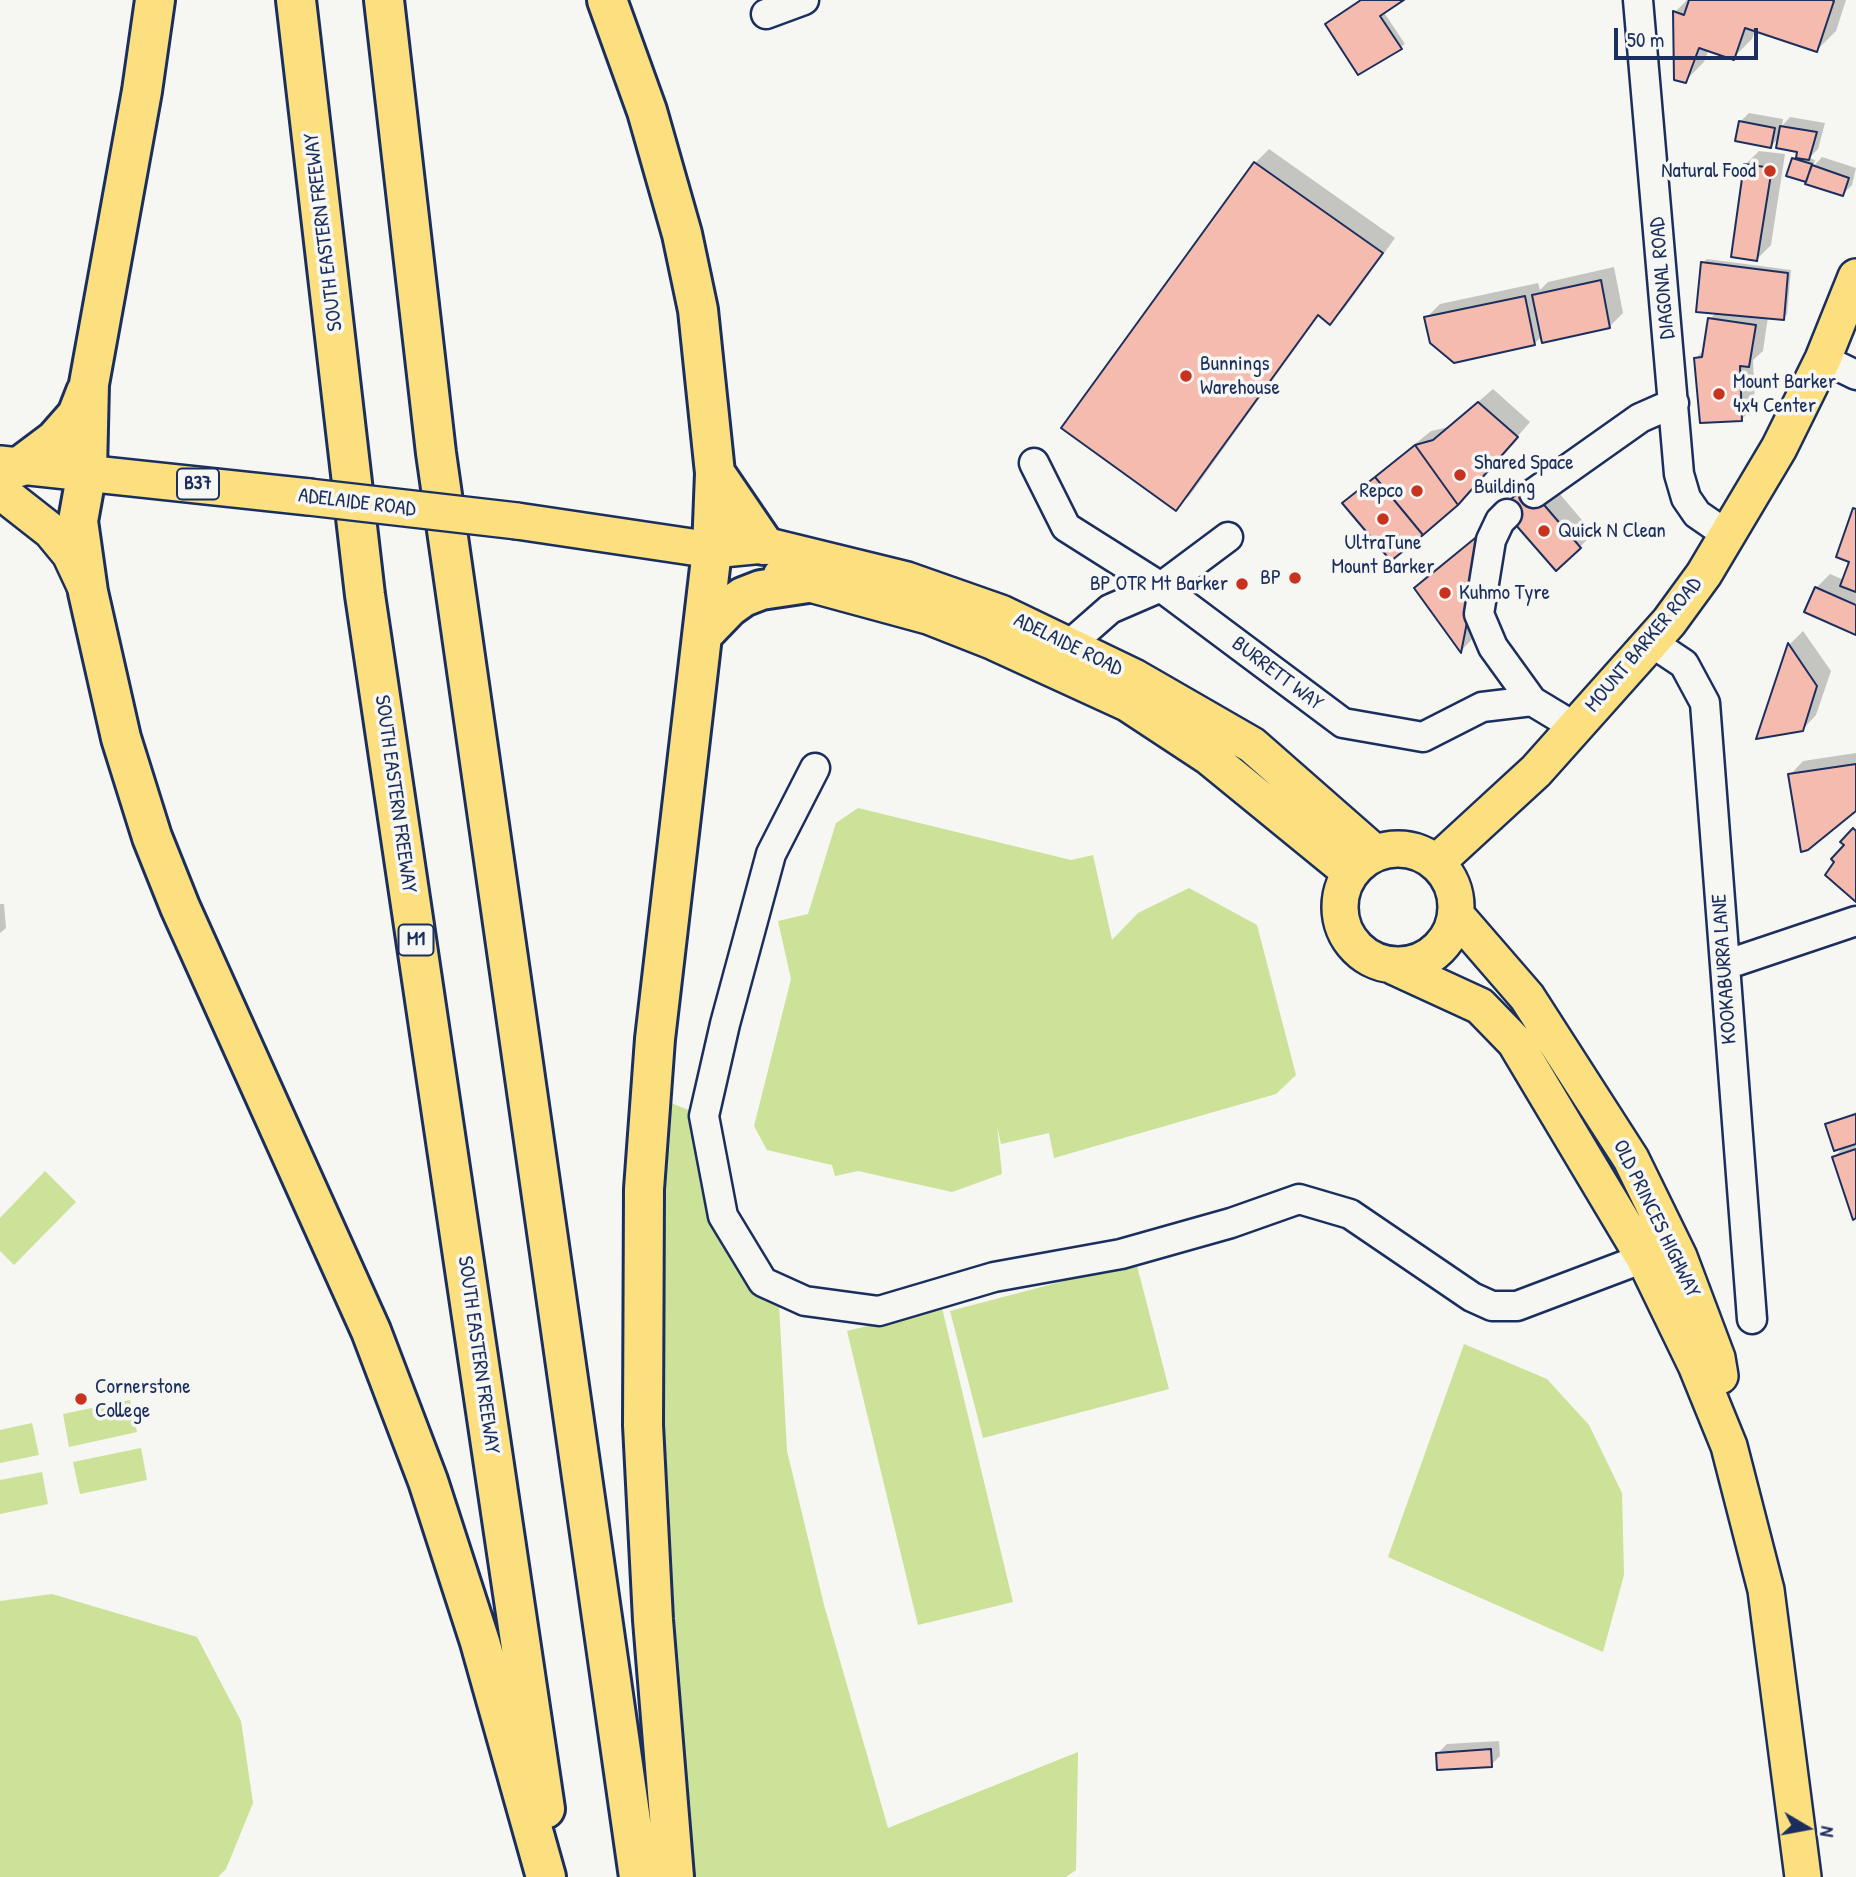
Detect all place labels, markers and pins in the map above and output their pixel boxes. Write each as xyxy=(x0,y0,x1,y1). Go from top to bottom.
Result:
place label: Natural Food xyxy=(1661,158,1756,184)
marker: Natural Food xyxy=(1762,163,1778,179)
place label: Bunnings Warehouse xyxy=(1200,351,1280,401)
marker: Bunnings Warehouse xyxy=(1178,368,1194,384)
place label: Mount Barker 4x4 Center xyxy=(1733,369,1836,419)
marker: Mount Barker 4x4 Center xyxy=(1711,386,1727,402)
place label: Shared Space Building xyxy=(1474,450,1574,500)
marker: Shared Space Building xyxy=(1452,467,1468,483)
place label: Repco xyxy=(1360,478,1403,504)
marker: Repco xyxy=(1409,483,1425,499)
marker: UltraTune Mount Barker xyxy=(1375,511,1391,527)
place label: Quick N Clean xyxy=(1558,518,1666,544)
marker: Quick N Clean xyxy=(1536,523,1552,539)
place label: UltraTune Mount Barker xyxy=(1331,530,1435,580)
place label: BP xyxy=(1260,565,1281,591)
marker: BP xyxy=(1287,570,1303,586)
place label: BP OTR Mt Barker xyxy=(1090,571,1228,597)
marker: BP OTR Mt Barker xyxy=(1234,576,1250,592)
place label: Kuhmo Tyre xyxy=(1459,580,1550,606)
marker: Kuhmo Tyre xyxy=(1437,585,1453,601)
place label: Cornerstone College xyxy=(95,1374,191,1424)
marker: Cornerstone College xyxy=(73,1391,89,1407)

